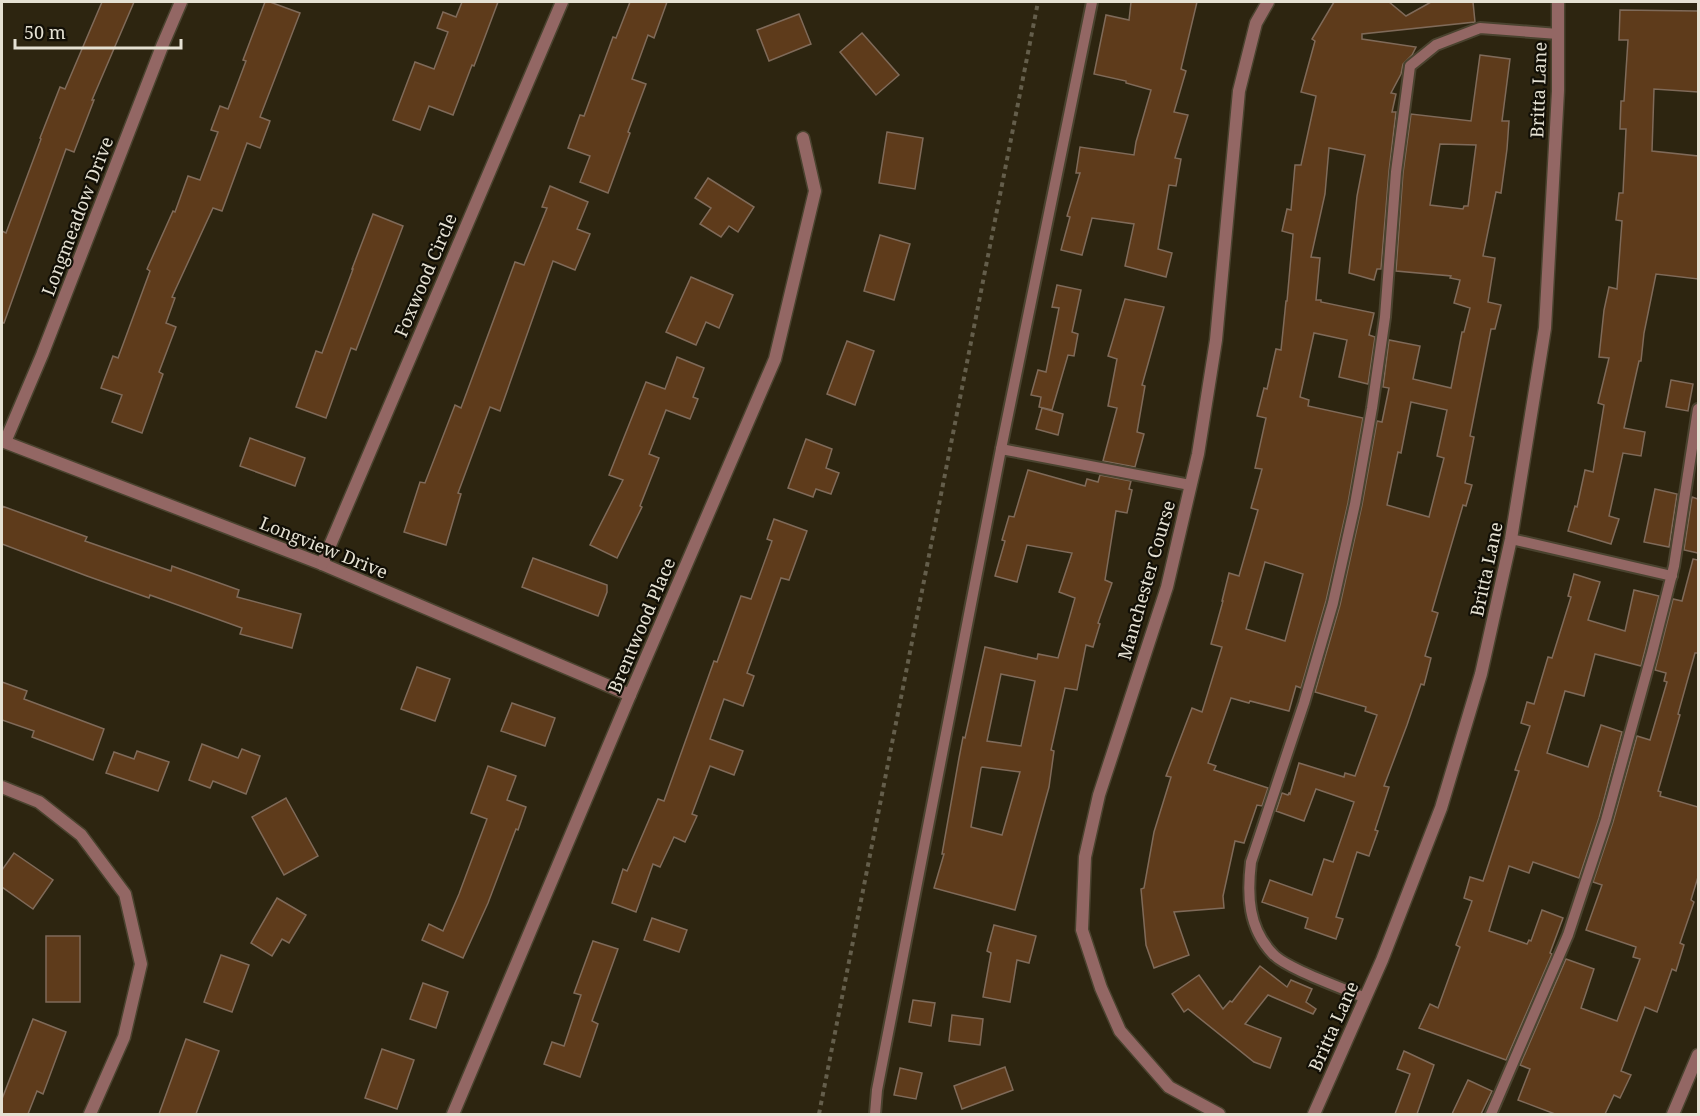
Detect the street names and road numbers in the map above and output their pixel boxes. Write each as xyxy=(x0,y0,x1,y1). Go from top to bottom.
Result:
street label: Britta Lane xyxy=(1524,42,1552,138)
street label: Longmeadow Drive xyxy=(36,133,118,299)
street label: Foxwood Circle xyxy=(388,210,462,340)
street label: Manchester Course xyxy=(1112,497,1180,663)
street label: Longview Drive xyxy=(256,510,392,584)
street label: Britta Lane xyxy=(1464,520,1508,618)
street label: Brentwood Place xyxy=(602,554,680,696)
street label: Britta Lane xyxy=(1302,977,1364,1075)

